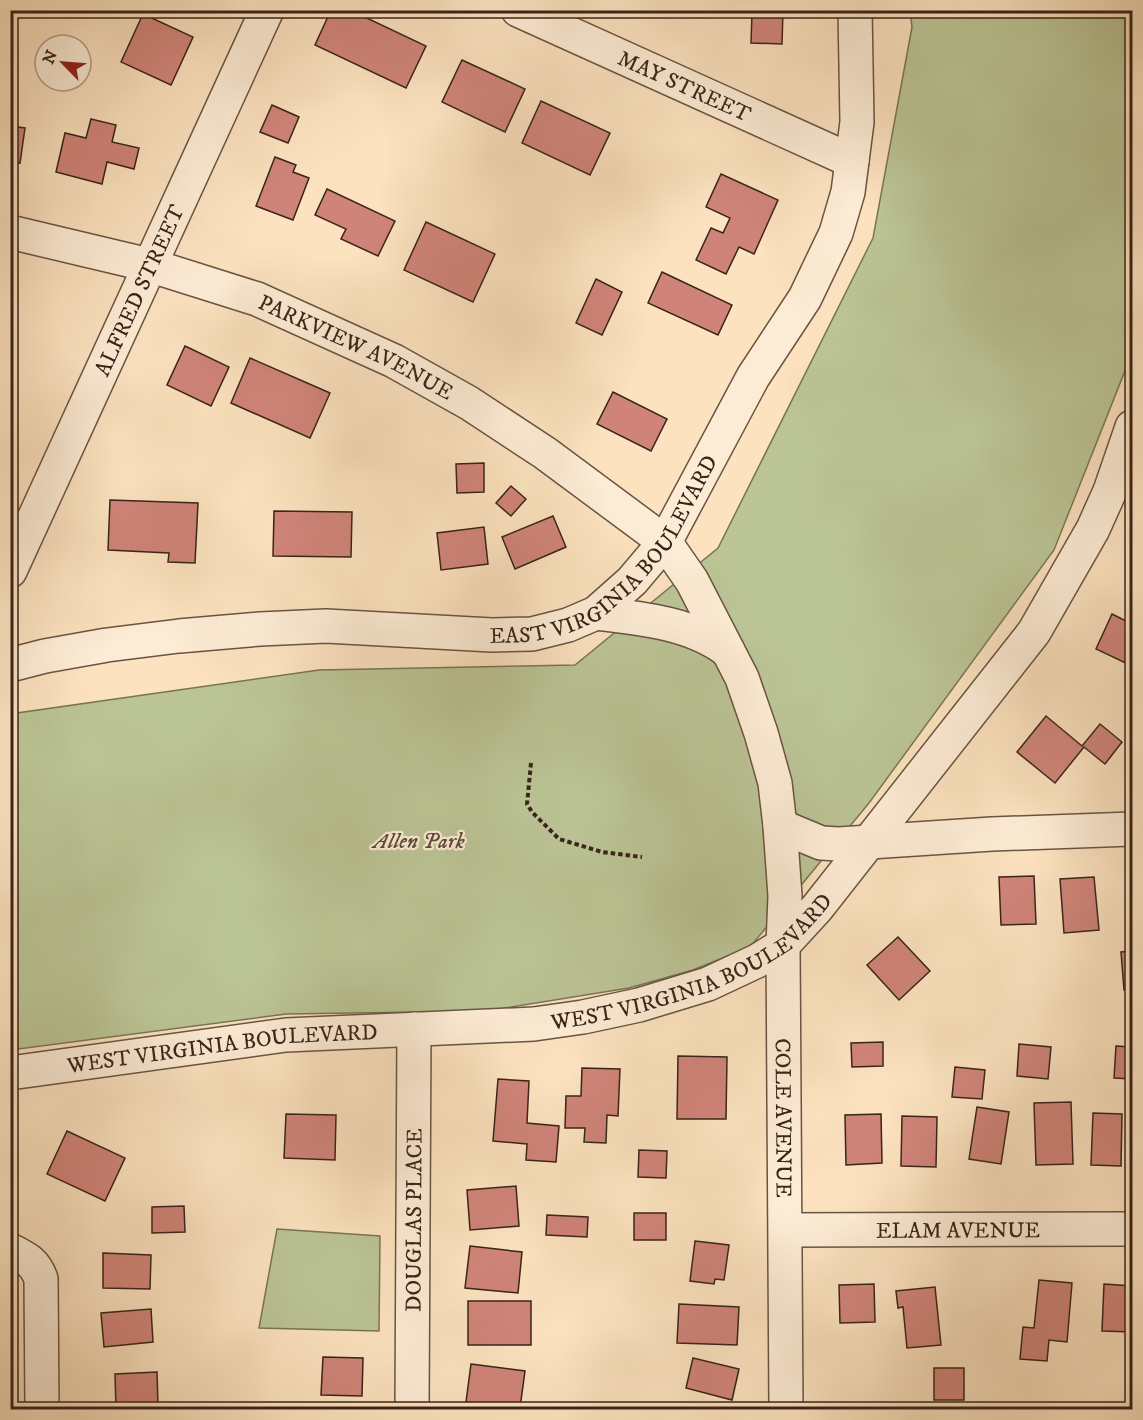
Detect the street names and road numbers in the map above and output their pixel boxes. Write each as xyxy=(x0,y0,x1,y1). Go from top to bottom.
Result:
street label: MAY STREET xyxy=(613,45,755,129)
street label: ALFRED STREET xyxy=(89,201,191,381)
street label: PARKVIEW AVENUE xyxy=(254,289,458,406)
street label: EAST VIRGINIA BOULEVARD xyxy=(489,451,724,650)
street label: WEST VIRGINIA BOULEVARD xyxy=(548,888,838,1037)
street label: WEST VIRGINIA BOULEVARD xyxy=(65,1019,378,1080)
street label: COLE AVENUE xyxy=(769,1038,797,1198)
street label: DOUGLAS PLACE xyxy=(401,1128,428,1312)
street label: ELAM AVENUE xyxy=(876,1217,1040,1245)

